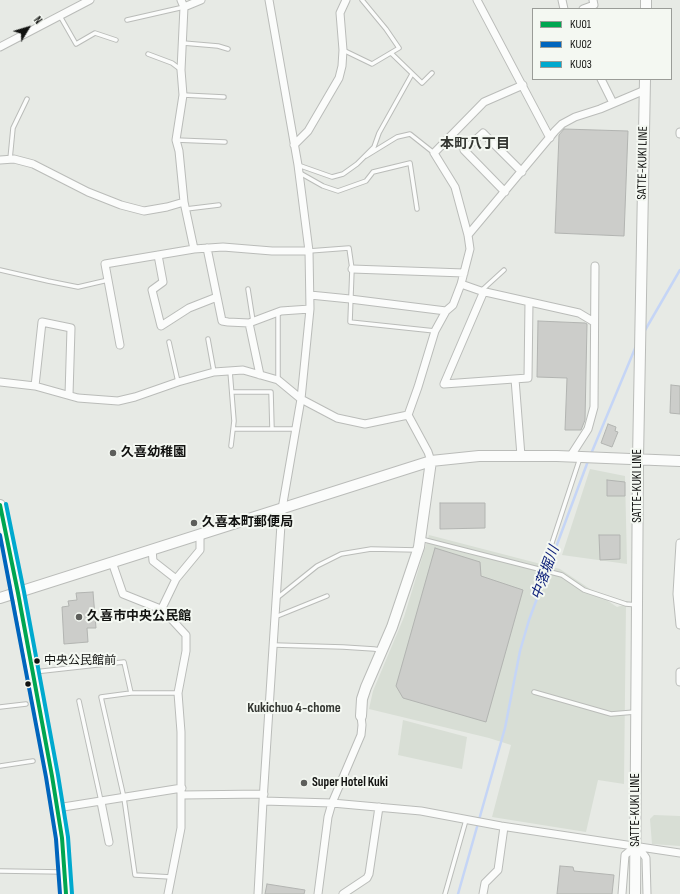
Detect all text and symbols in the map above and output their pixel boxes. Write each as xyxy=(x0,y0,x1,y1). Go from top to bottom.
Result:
north arrow xyxy=(8,8,48,48)
legend xyxy=(532,8,672,80)
text: N xyxy=(31,14,45,27)
text: KU01 xyxy=(570,17,591,32)
text: KU02 xyxy=(570,37,592,52)
text: KU03 xyxy=(570,57,592,72)
street label: SATTE-KUKI LINE xyxy=(635,126,651,200)
district label: 本町八丁目 xyxy=(440,136,510,152)
place label: 久喜幼稚園 xyxy=(121,445,186,461)
marker: 久喜幼稚園 xyxy=(108,448,118,458)
street label: SATTE-KUKI LINE xyxy=(630,449,646,523)
place label: 久喜本町郵便局 xyxy=(202,515,293,531)
marker: 久喜本町郵便局 xyxy=(189,518,199,528)
water label: 中落堀川 xyxy=(529,544,563,602)
place label: 久喜市中央公民館 xyxy=(87,609,191,625)
marker: 久喜市中央公民館 xyxy=(74,612,84,622)
place label: 中央公民館前 xyxy=(44,654,116,668)
marker: 中央公民館前 xyxy=(32,656,42,666)
unlabelled marker xyxy=(23,679,33,689)
district label: Kukichuo 4-chome xyxy=(247,700,341,716)
street label: SATTE-KUKI LINE xyxy=(628,773,644,847)
place label: Super Hotel Kuki xyxy=(312,775,388,791)
marker: Super Hotel Kuki xyxy=(299,778,309,788)

